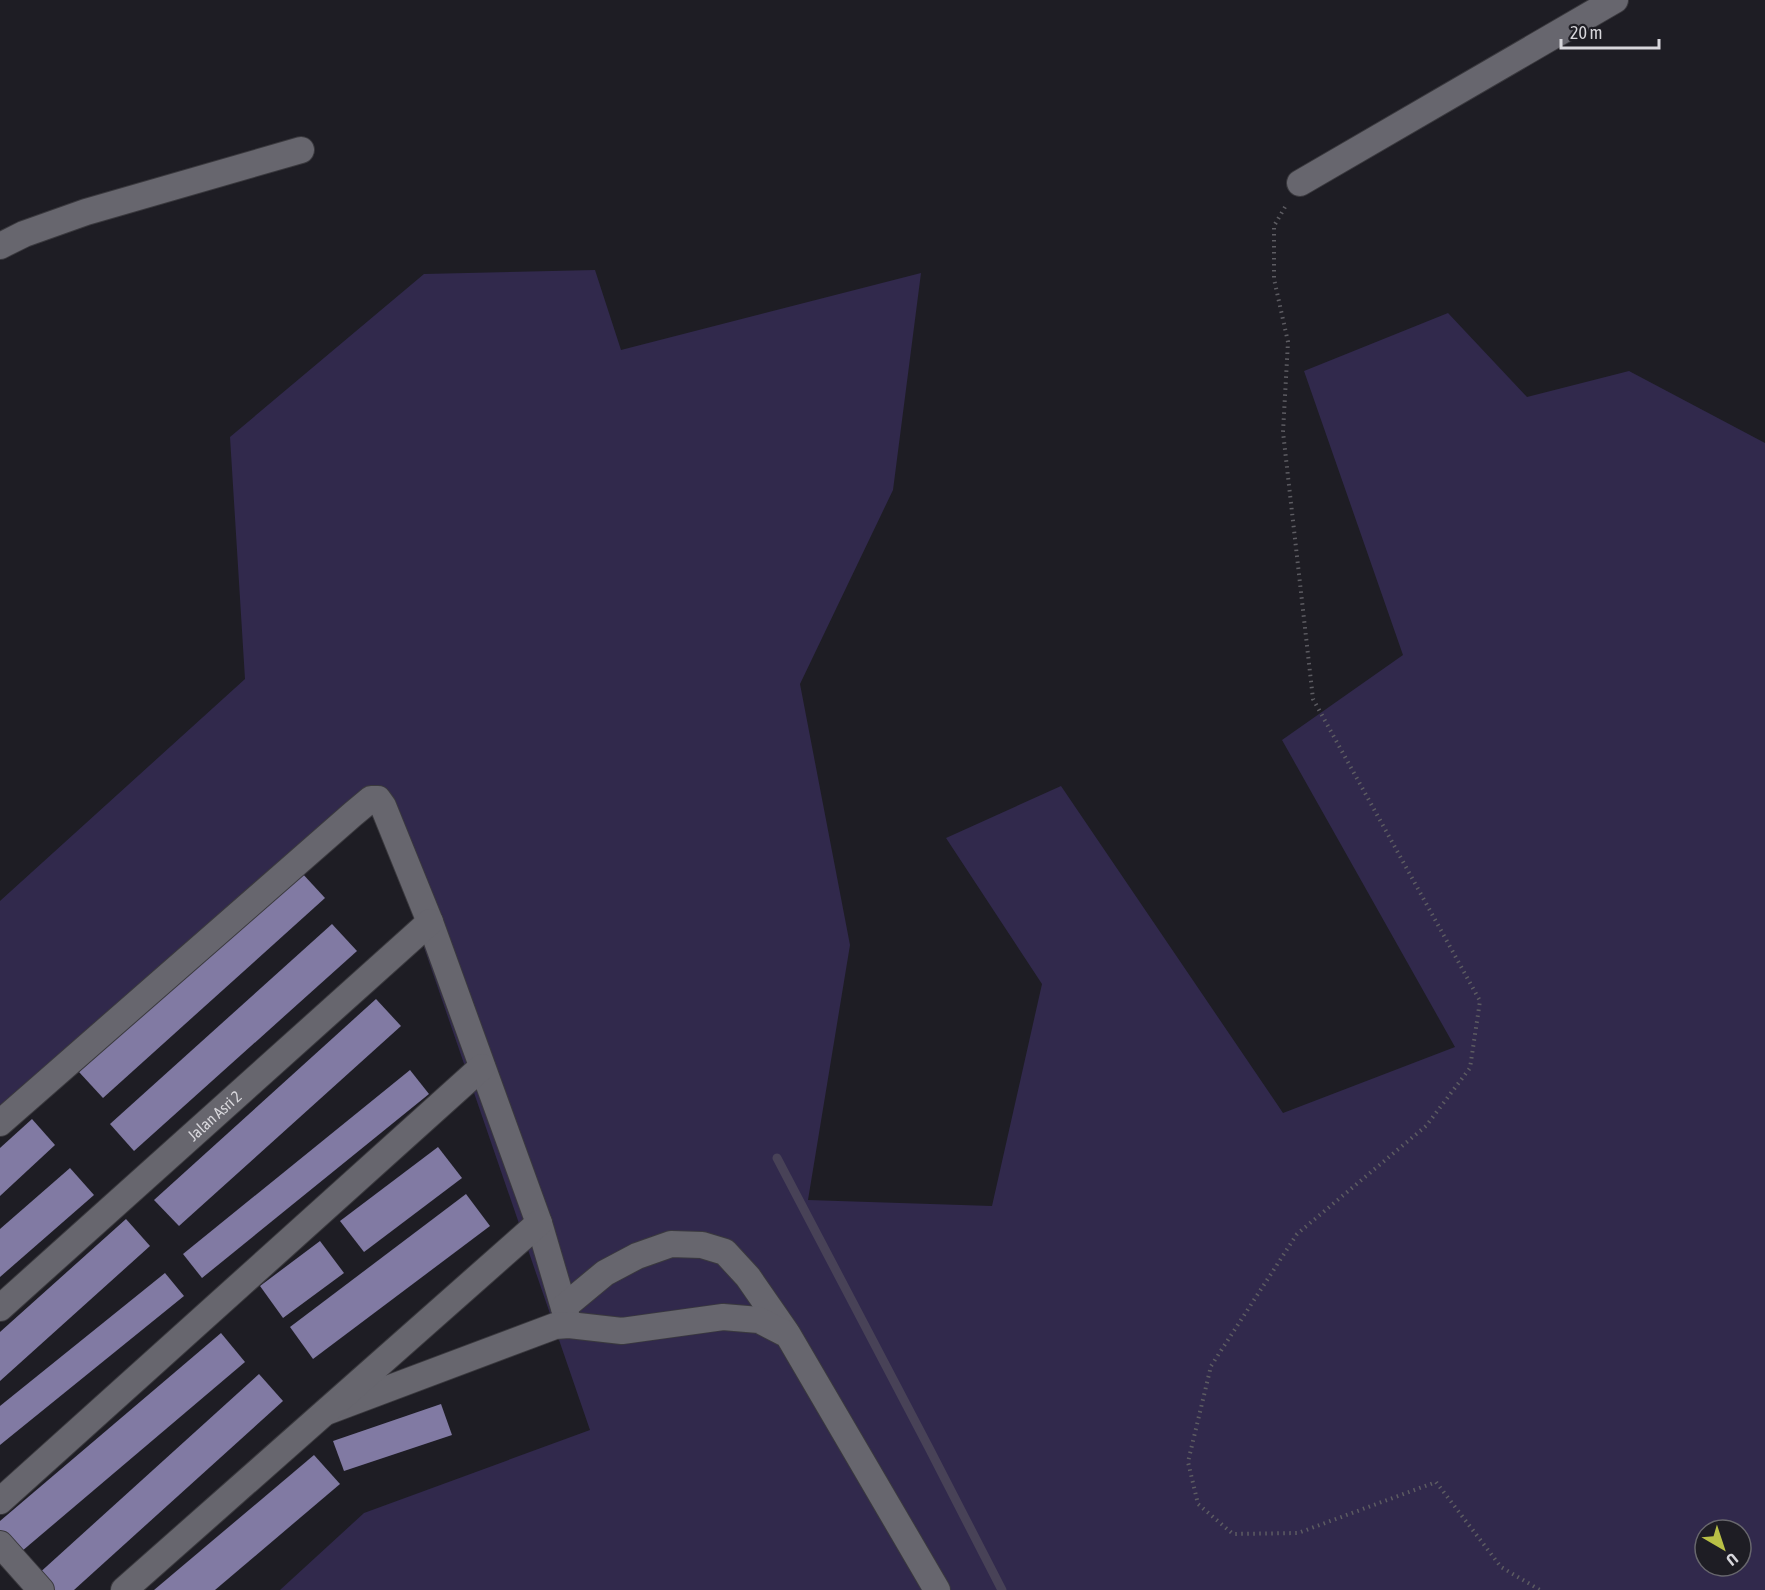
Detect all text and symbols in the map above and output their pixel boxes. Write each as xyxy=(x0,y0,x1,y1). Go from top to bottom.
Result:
scale bar xyxy=(1561,12,1658,50)
text: 20 m xyxy=(1570,22,1602,43)
street label: Jalan Asri 2 xyxy=(184,1087,245,1144)
north arrow xyxy=(1693,1518,1753,1578)
text: U xyxy=(1723,1550,1742,1570)

